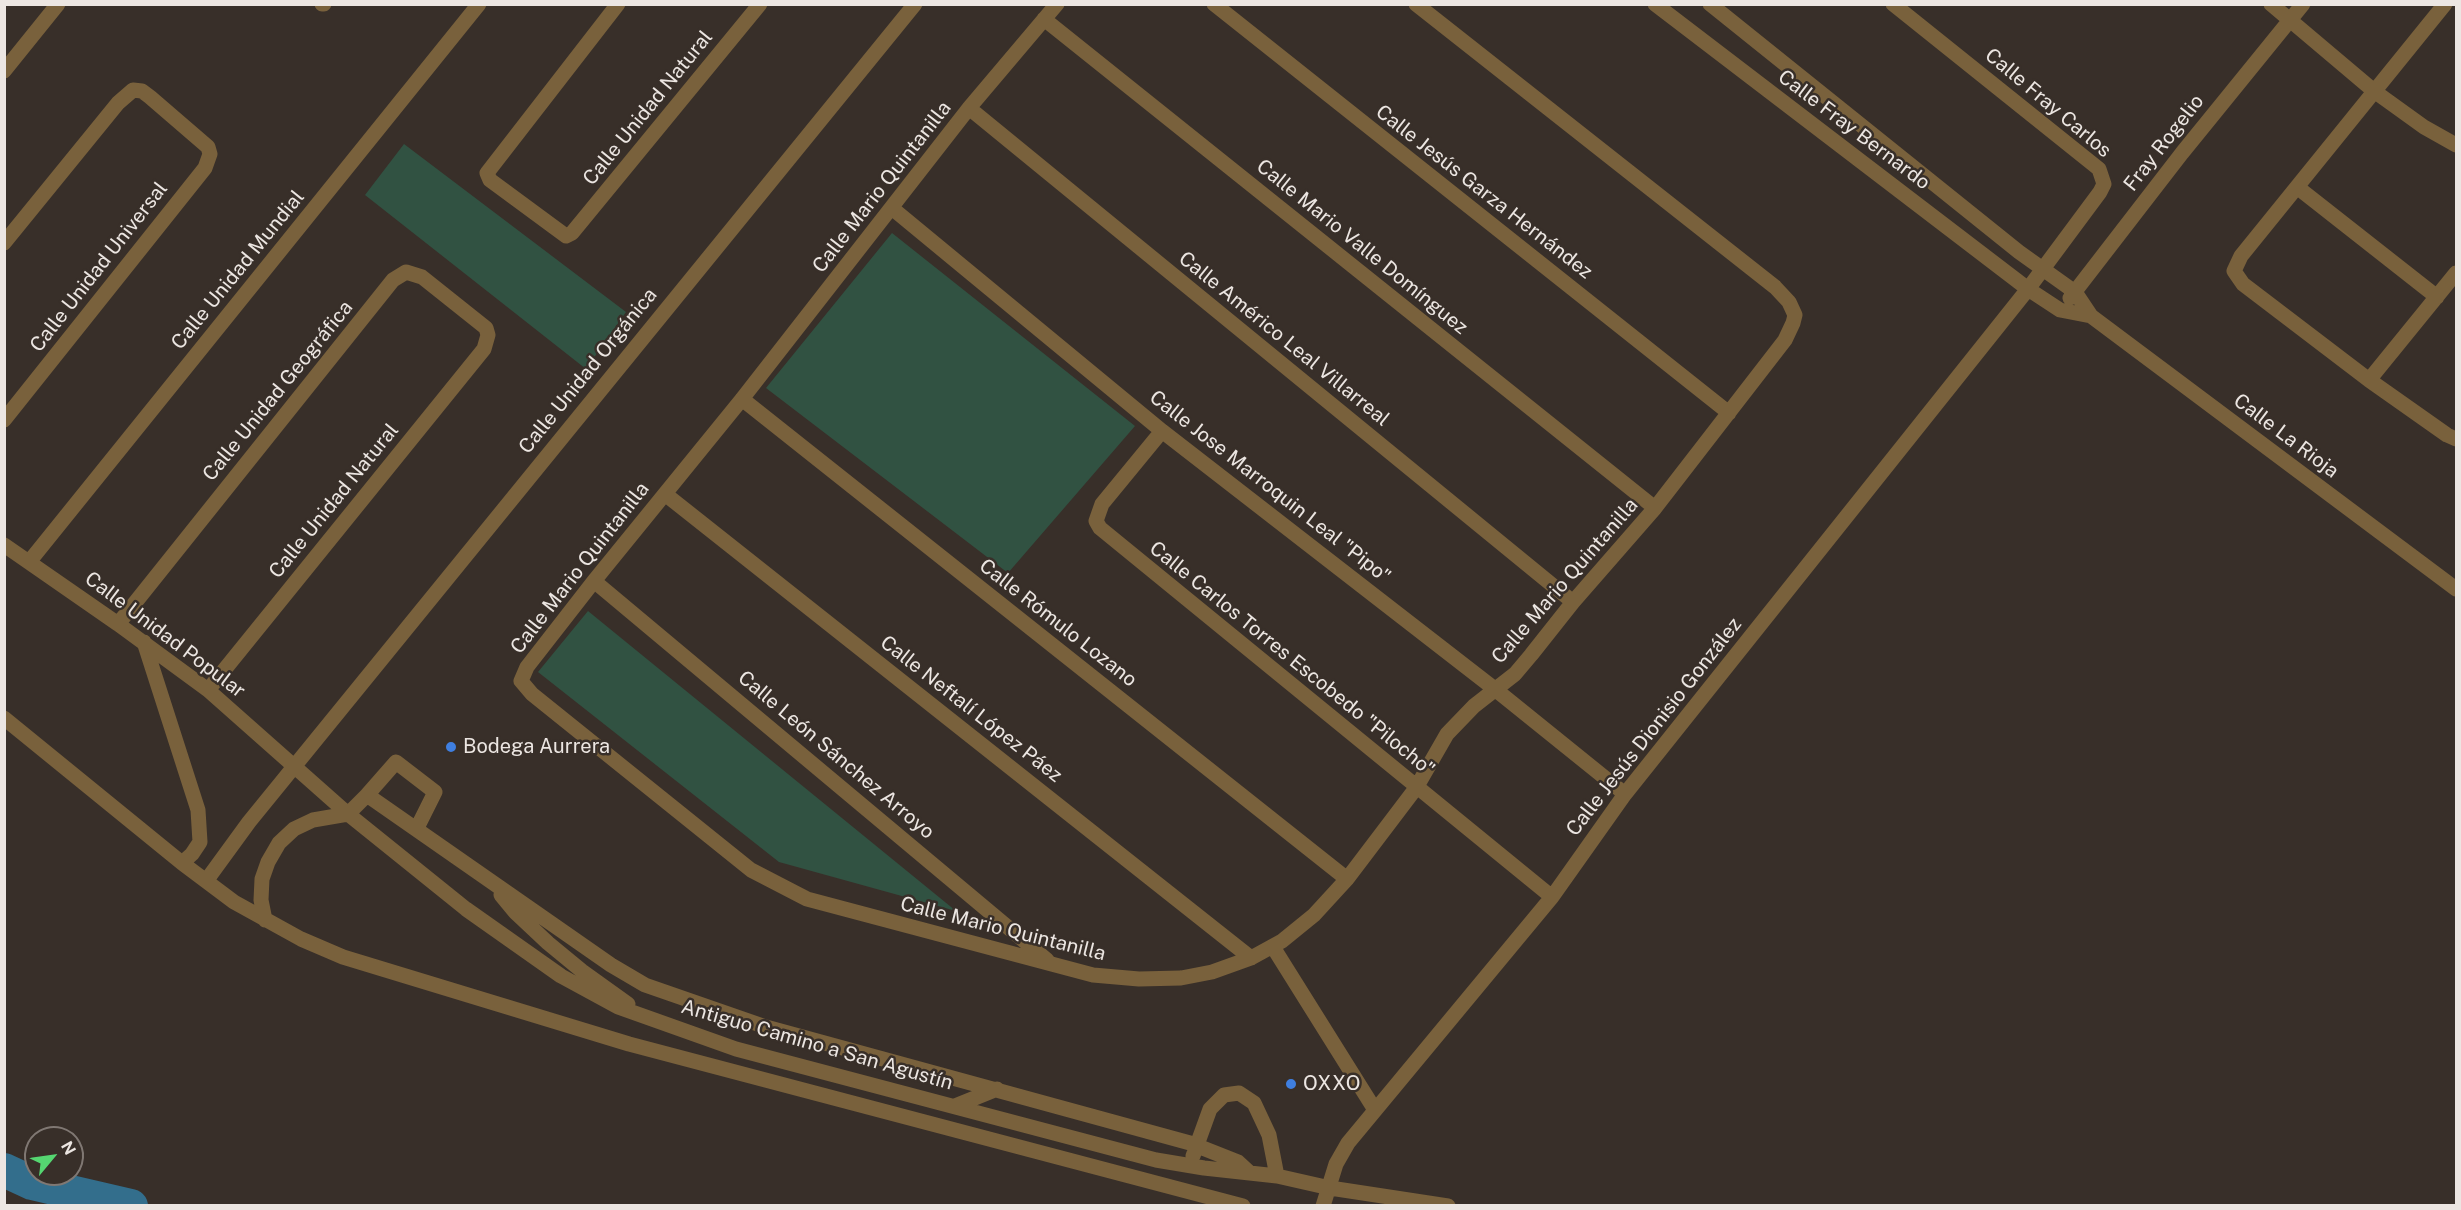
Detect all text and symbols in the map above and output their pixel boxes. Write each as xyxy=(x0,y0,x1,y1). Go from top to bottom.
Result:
street label: Calle Unidad Natural xyxy=(578,26,718,190)
street label: Calle Fray Carlos xyxy=(1980,43,2116,163)
street label: Calle Fray Bernardo xyxy=(1773,65,1935,195)
street label: Fray Rogelio xyxy=(2119,90,2209,196)
street label: Calle Mario Quintanilla xyxy=(808,97,956,277)
street label: Calle Jesús Garza Hernández xyxy=(1371,100,1597,284)
street label: Calle Mario Valle Domínguez xyxy=(1252,154,1472,340)
street label: Calle Unidad Universal xyxy=(25,177,173,357)
street label: Calle Unidad Mundial xyxy=(166,186,310,354)
street label: Calle Américo Leal Villarreal xyxy=(1174,247,1394,431)
street label: Calle Unidad Orgánica xyxy=(514,283,662,459)
street label: Calle Unidad Geográfica xyxy=(198,296,358,486)
street label: Calle Jose Marroquin Leal "Pipo" xyxy=(1145,385,1395,589)
street label: Calle La Rioja xyxy=(2229,389,2343,483)
street label: Calle Unidad Natural xyxy=(264,419,404,583)
street label: Calle Mario Quintanilla xyxy=(506,478,654,658)
street label: Calle Mario Quintanilla xyxy=(1487,494,1643,668)
street label: Calle Carlos Torres Escobedo "Pilocho" xyxy=(1145,536,1439,782)
street label: Calle Rómulo Lozano xyxy=(974,554,1142,692)
street label: Calle Unidad Popular xyxy=(80,567,250,703)
street label: Calle Jesús Dionisio González xyxy=(1561,613,1747,841)
street label: Calle Neftalí López Páez xyxy=(875,631,1067,787)
street label: Calle León Sánchez Arroyo xyxy=(733,666,939,844)
place label: Bodega Aurrera xyxy=(463,735,610,759)
marker: Bodega Aurrera xyxy=(444,740,458,754)
street label: Calle Mario Quintanilla xyxy=(898,892,1108,966)
street label: Antiguo Camino a San Agustín xyxy=(679,995,955,1095)
place label: OXXO xyxy=(1303,1072,1360,1096)
marker: OXXO xyxy=(1284,1077,1298,1091)
north arrow xyxy=(24,1126,84,1186)
text: N xyxy=(57,1138,80,1158)

